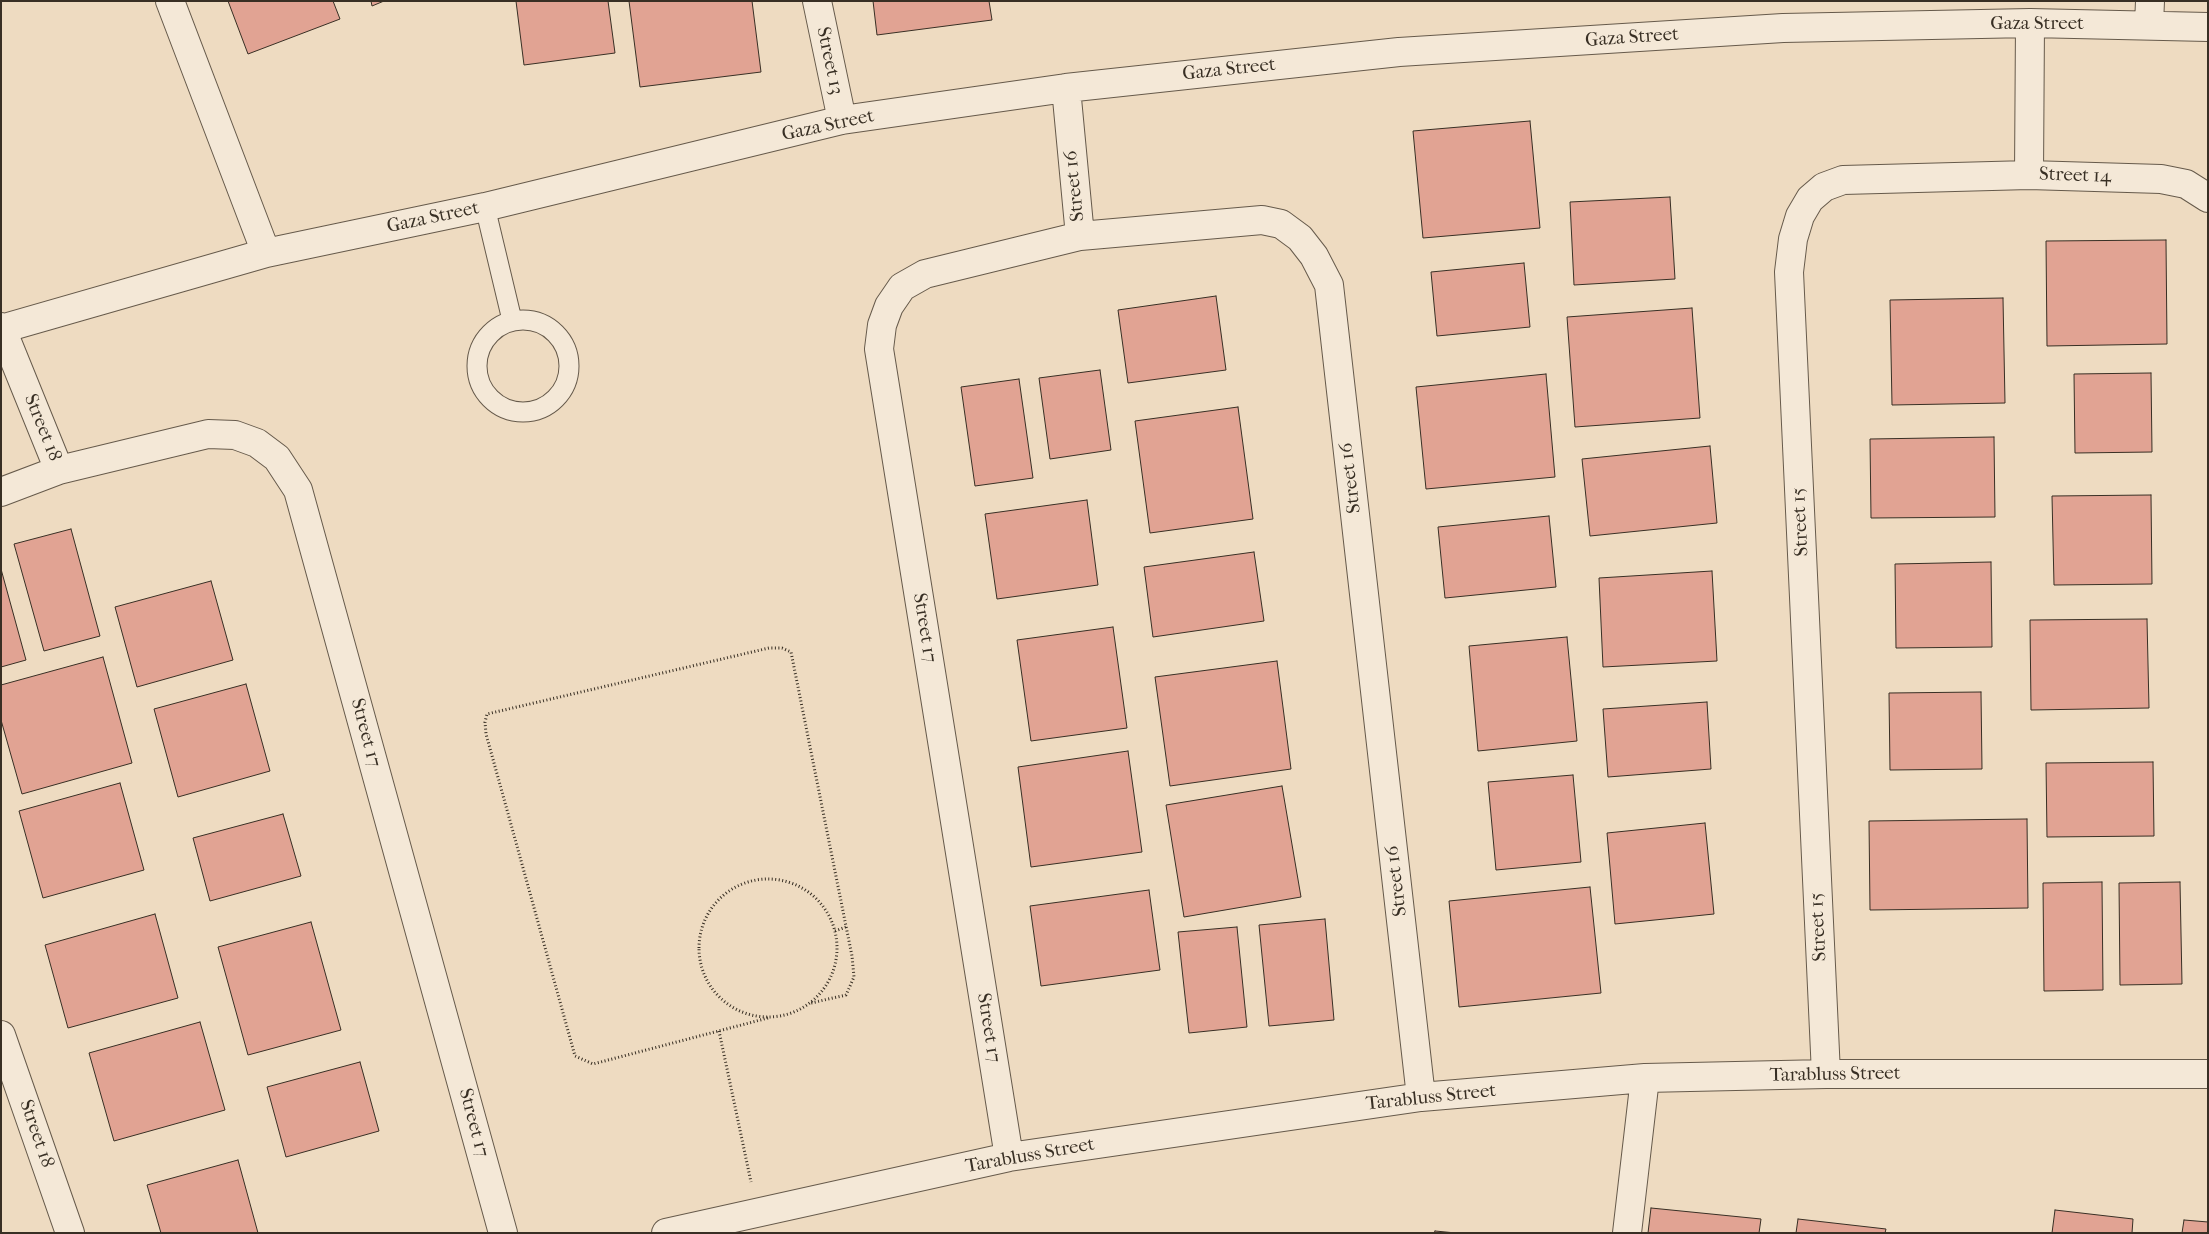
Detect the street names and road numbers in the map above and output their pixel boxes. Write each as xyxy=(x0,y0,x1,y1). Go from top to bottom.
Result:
street label: Gaza Street xyxy=(1990,13,2084,35)
street label: Gaza Street xyxy=(1584,23,1680,53)
street label: Street 13 xyxy=(811,25,847,97)
street label: Gaza Street xyxy=(1181,54,1277,86)
street label: Gaza Street xyxy=(780,105,876,147)
street label: Street 16 xyxy=(1060,149,1090,223)
street label: Street 14 xyxy=(2039,163,2111,189)
street label: Gaza Street xyxy=(385,197,481,239)
street label: Street 18 xyxy=(18,391,66,465)
street label: Street 16 xyxy=(1335,441,1367,515)
street label: Street 15 xyxy=(1788,487,1814,557)
street label: Street 17 xyxy=(907,592,941,664)
street label: Street 17 xyxy=(345,696,385,770)
street label: Street 16 xyxy=(1381,844,1413,918)
street label: Street 15 xyxy=(1806,892,1832,962)
street label: Street 17 xyxy=(971,992,1005,1064)
street label: Tarabluss Street xyxy=(1769,1062,1901,1088)
street label: Tarabluss Street xyxy=(1365,1080,1497,1116)
street label: Street 17 xyxy=(453,1086,493,1160)
street label: Street 18 xyxy=(14,1097,58,1171)
street label: Tarabluss Street xyxy=(964,1133,1096,1179)

